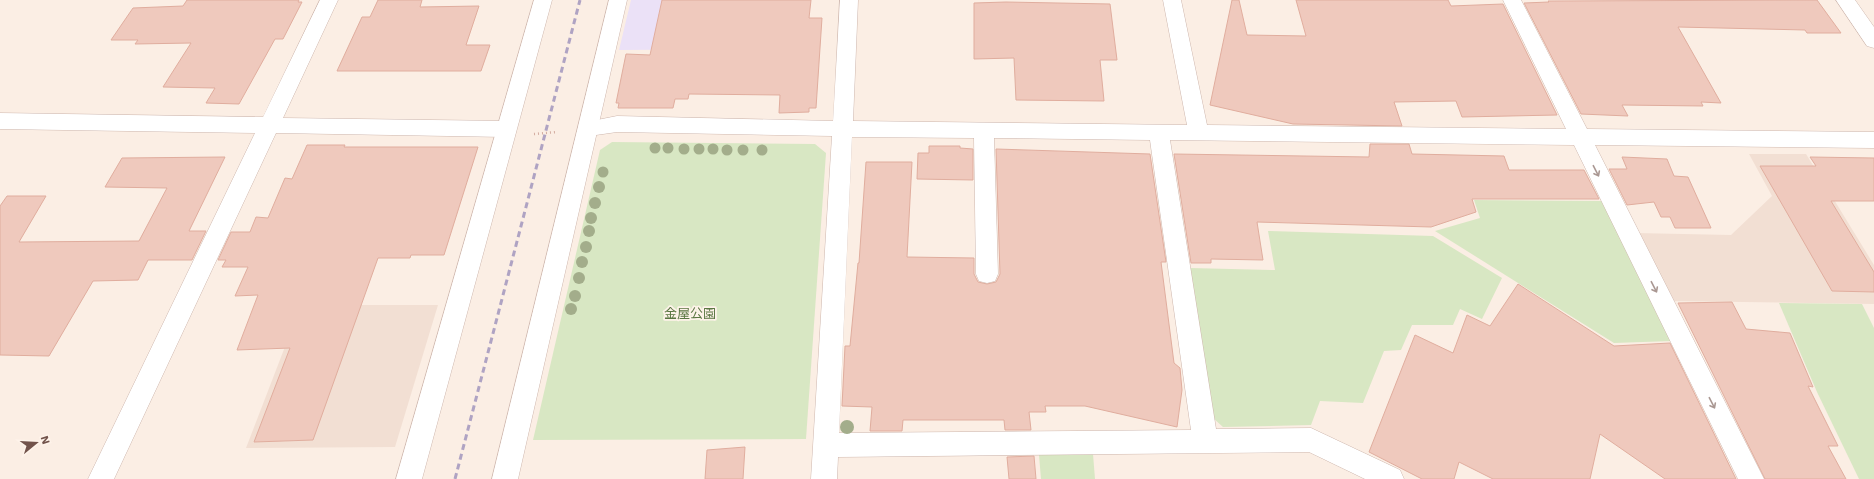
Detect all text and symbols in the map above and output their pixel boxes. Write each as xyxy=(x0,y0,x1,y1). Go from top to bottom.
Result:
one-way arrow xyxy=(1592,164,1600,176)
one-way arrow xyxy=(1651,281,1658,293)
park label: 金屋公園 xyxy=(664,306,716,321)
one-way arrow xyxy=(1709,397,1717,409)
north arrow xyxy=(16,423,56,463)
text: N xyxy=(38,434,52,446)

